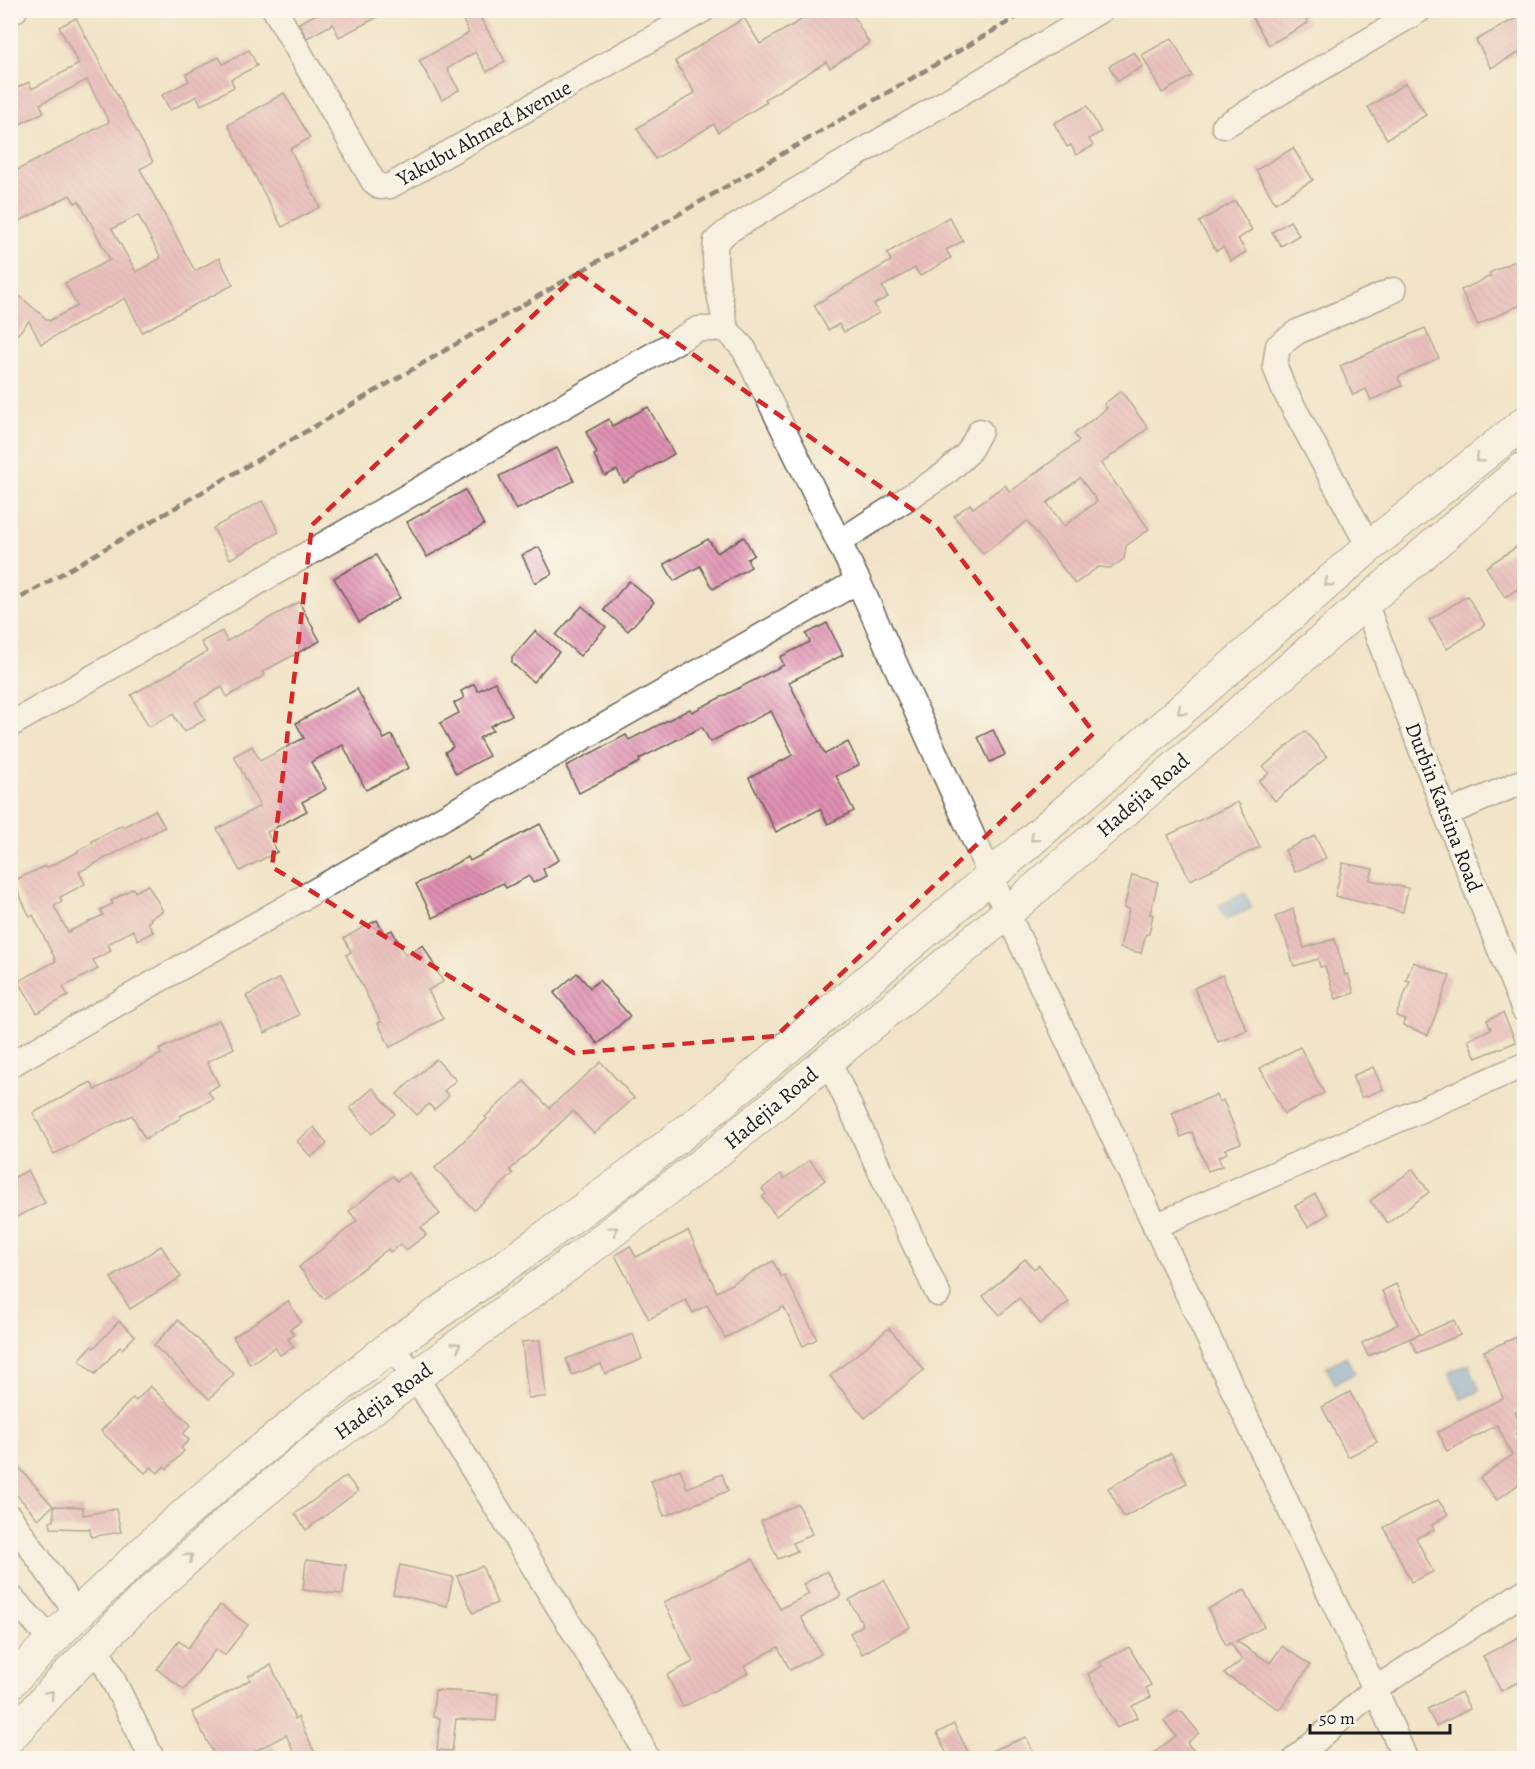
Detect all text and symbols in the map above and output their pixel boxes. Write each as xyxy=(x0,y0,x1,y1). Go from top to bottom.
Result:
street label: Yakubu Ahmed Avenue xyxy=(391,73,576,193)
one-way arrow xyxy=(1475,452,1486,463)
one-way arrow xyxy=(1324,576,1335,587)
one-way arrow xyxy=(1177,704,1188,715)
street label: Durbin Katsina Road xyxy=(1399,718,1490,897)
street label: Hadejia Road xyxy=(1091,746,1196,843)
one-way arrow xyxy=(1029,831,1040,842)
street label: Hadejia Road xyxy=(718,1060,824,1156)
one-way arrow xyxy=(607,1226,618,1237)
one-way arrow xyxy=(451,1342,462,1353)
street label: Hadejia Road xyxy=(328,1356,438,1446)
one-way arrow xyxy=(182,1553,192,1564)
one-way arrow xyxy=(43,1691,54,1701)
scale bar xyxy=(1310,1697,1450,1735)
text: 50 m xyxy=(1319,1706,1355,1730)

